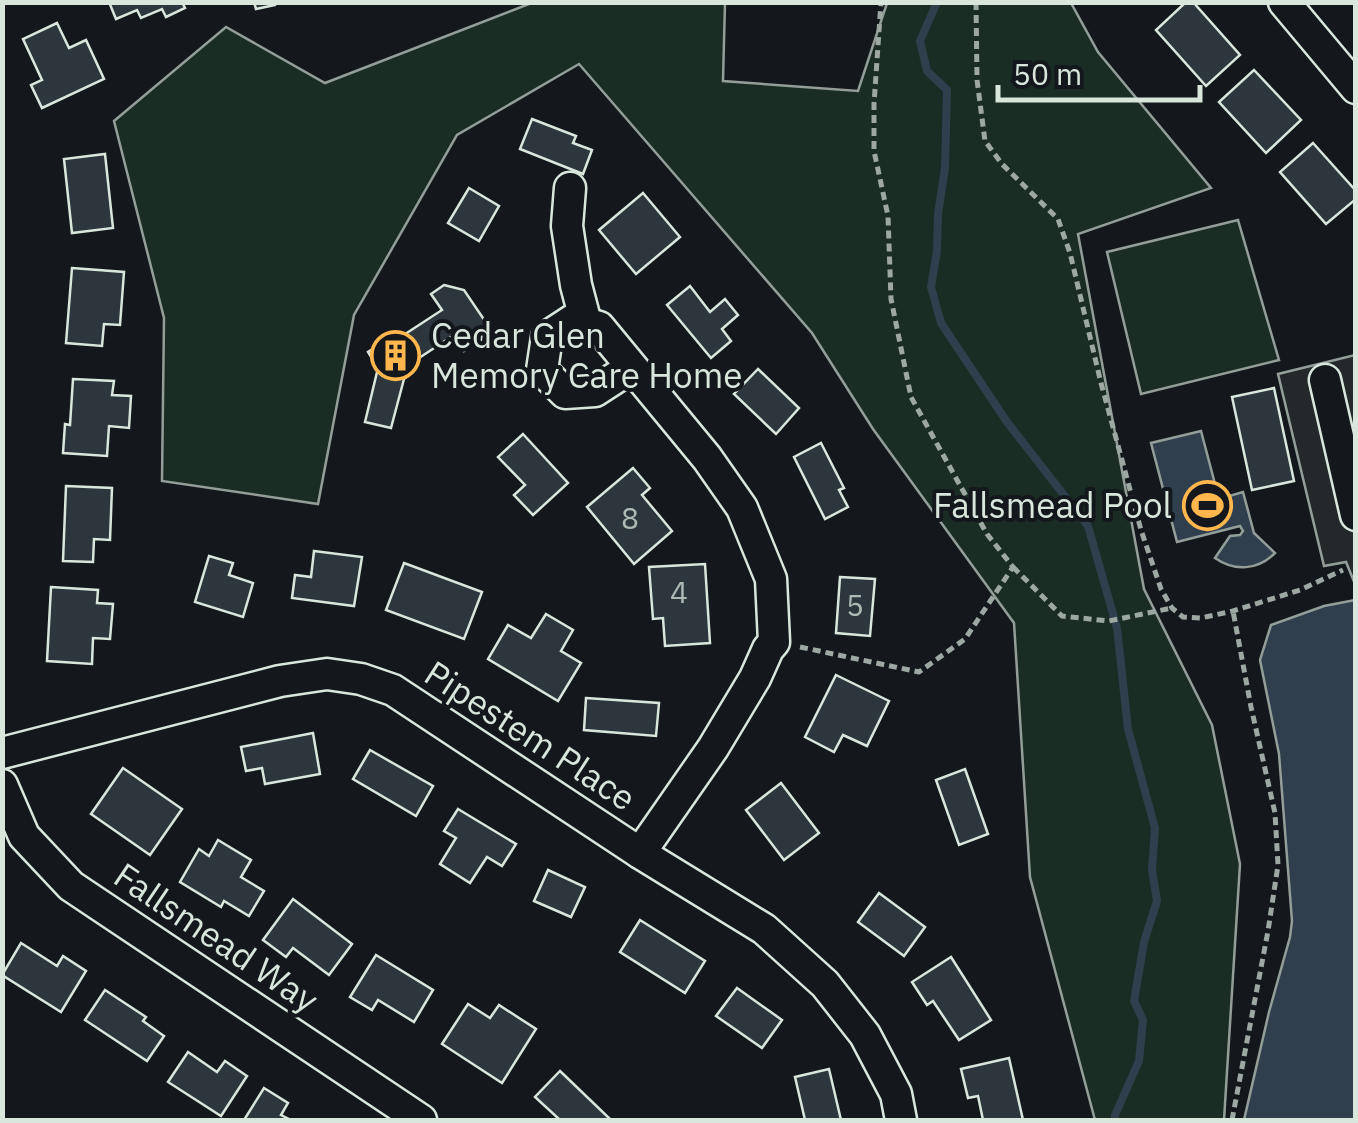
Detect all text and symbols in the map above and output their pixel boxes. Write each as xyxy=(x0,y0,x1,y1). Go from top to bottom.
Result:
scale bar xyxy=(998,40,1200,102)
text: 50 m xyxy=(1013,54,1082,93)
place label: Cedar Glen Memory Care Home xyxy=(431,312,742,398)
building icon: Cedar Glen Memory Care Home xyxy=(370,330,422,382)
sports icon: Fallsmead Pool xyxy=(1181,480,1233,532)
place label: Fallsmead Pool xyxy=(933,482,1172,528)
house number: 8 xyxy=(621,498,639,537)
house number: 4 xyxy=(670,572,688,611)
house number: 5 xyxy=(846,585,864,624)
street label: Pipestem Place xyxy=(416,650,645,820)
street label: Fallsmead Way xyxy=(106,852,327,1022)

